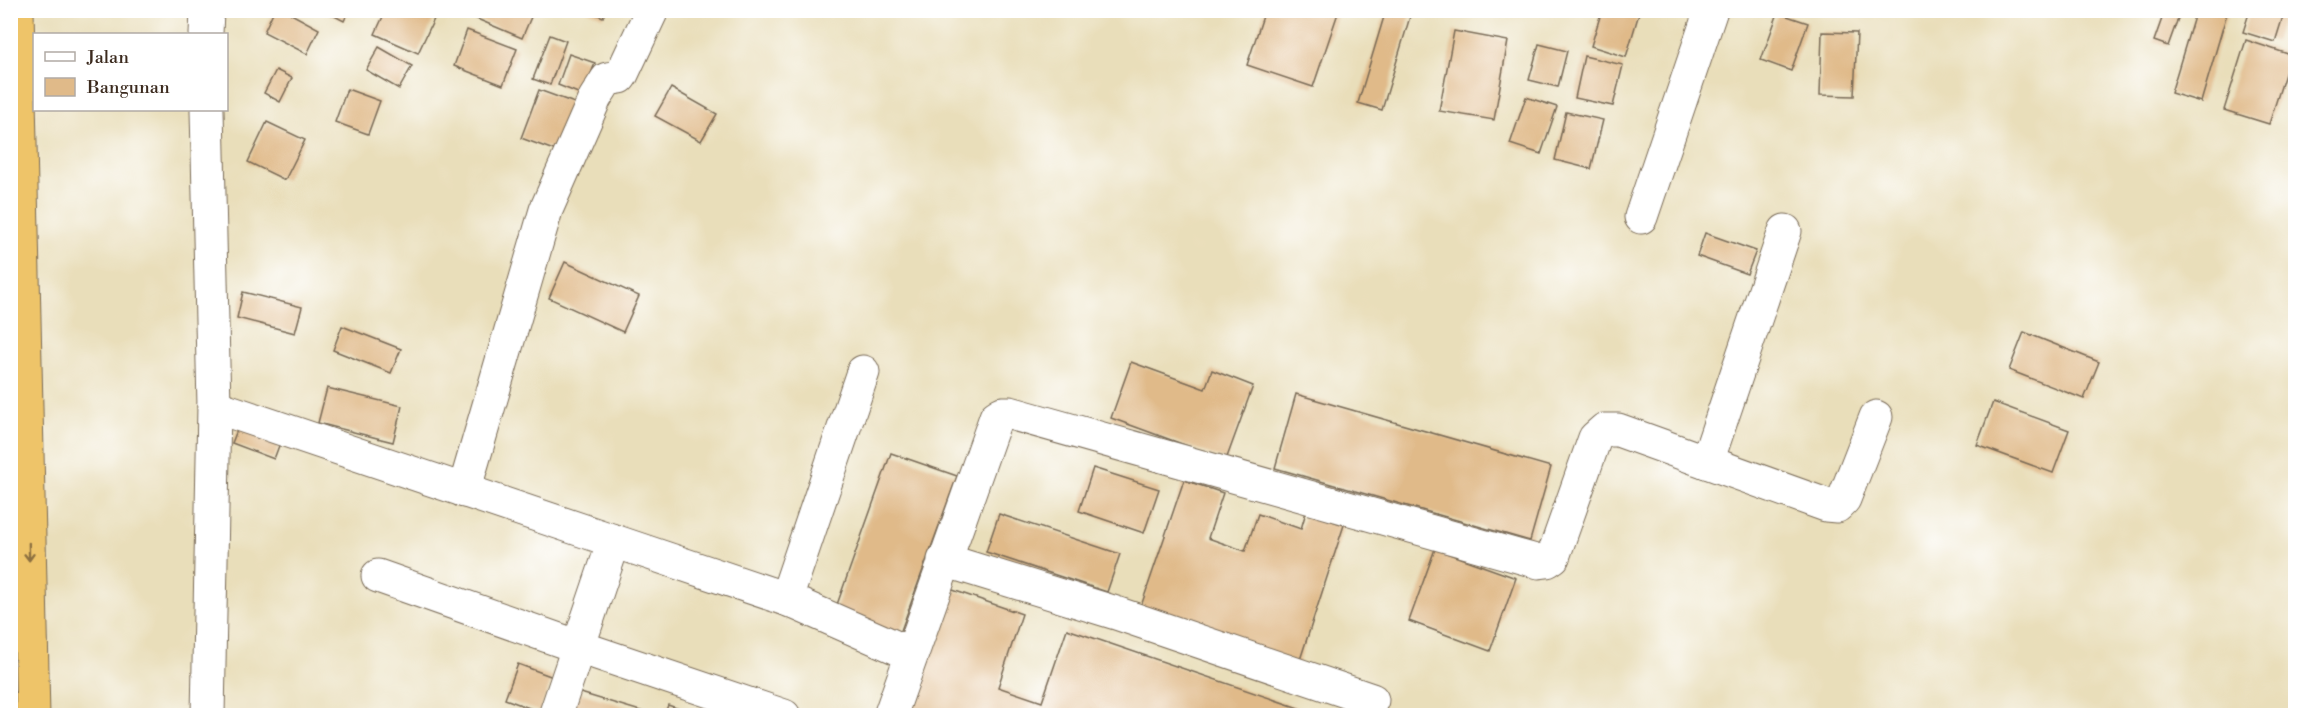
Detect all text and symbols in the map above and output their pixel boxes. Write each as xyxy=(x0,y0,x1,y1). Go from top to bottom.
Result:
legend xyxy=(33,33,228,111)
text: Jalan xyxy=(86,46,129,69)
text: Bangunan xyxy=(86,76,170,99)
one-way arrow xyxy=(23,541,35,561)

